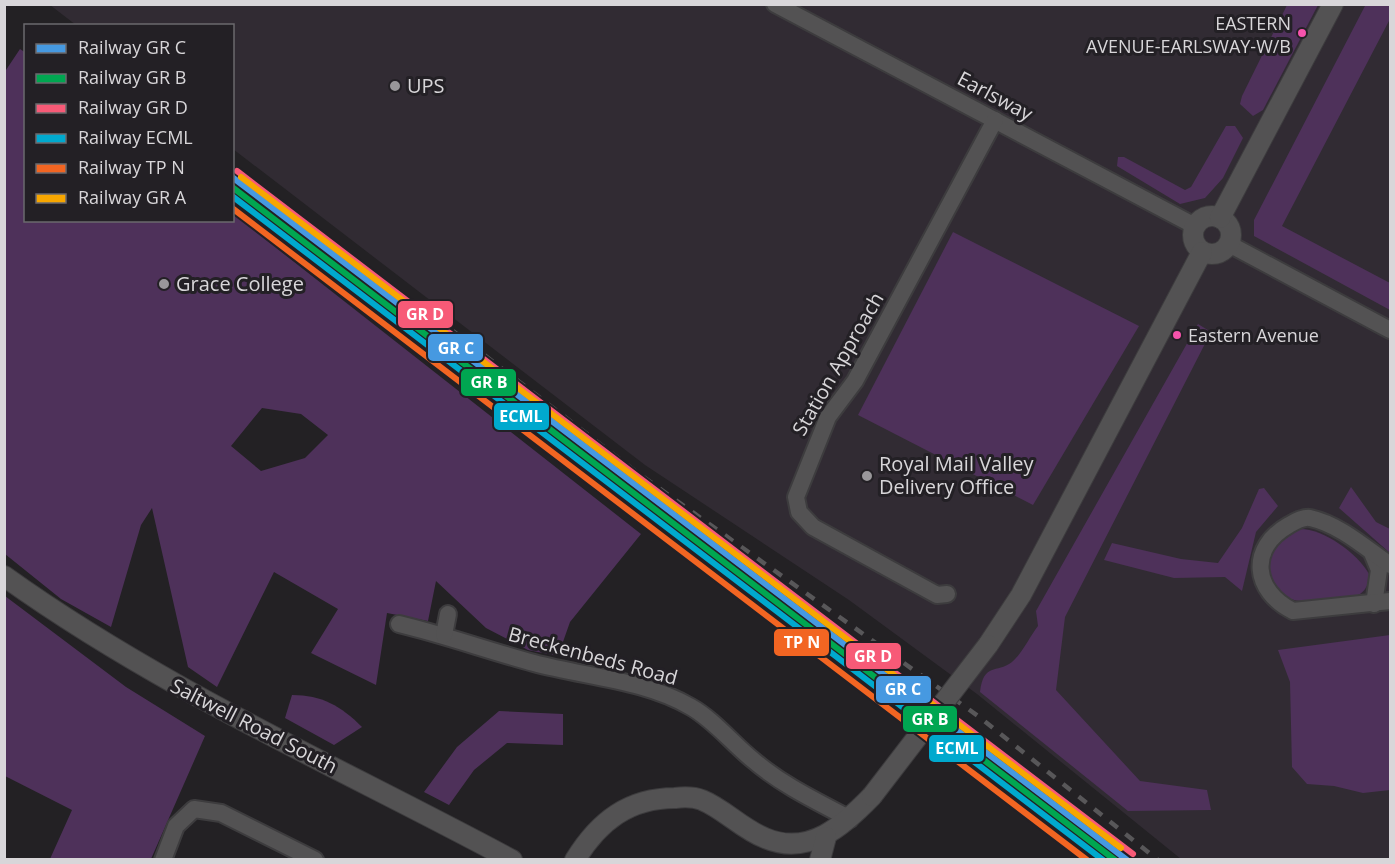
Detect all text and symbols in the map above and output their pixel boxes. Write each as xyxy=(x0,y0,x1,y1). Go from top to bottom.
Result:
place label: EASTERN AVENUE-EARLSWAY-W/B xyxy=(1086,11,1291,58)
legend xyxy=(24,24,234,222)
marker: EASTERN AVENUE-EARLSWAY-W/B xyxy=(1296,27,1308,39)
text: Railway GR C xyxy=(78,35,186,59)
street label: Earlsway xyxy=(953,64,1038,127)
text: Railway GR B xyxy=(78,65,186,89)
place label: UPS xyxy=(407,72,445,99)
marker: UPS xyxy=(388,79,402,93)
text: Railway GR D xyxy=(78,95,188,119)
text: Railway ECML xyxy=(78,125,193,149)
text: Railway TP N xyxy=(78,155,185,179)
text: Railway GR A xyxy=(78,185,187,209)
place label: Grace College xyxy=(176,270,304,297)
marker: Grace College xyxy=(157,277,171,291)
street label: Station Approach xyxy=(786,287,890,440)
line badge: GR D xyxy=(397,300,454,329)
text: GR D xyxy=(406,303,444,325)
place label: Eastern Avenue xyxy=(1188,323,1319,347)
marker: Eastern Avenue xyxy=(1171,329,1183,341)
line badge: GR C xyxy=(427,333,484,362)
text: GR C xyxy=(438,337,474,359)
line badge: GR B xyxy=(460,368,517,397)
text: GR B xyxy=(470,371,508,393)
line badge: ECML xyxy=(493,402,550,431)
text: ECML xyxy=(499,405,543,427)
place label: Royal Mail Valley Delivery Office xyxy=(879,450,1035,500)
marker: Royal Mail Valley Delivery Office xyxy=(860,469,874,483)
street label: Breckenbeds Road xyxy=(506,620,681,691)
line badge: TP N xyxy=(773,628,830,657)
text: TP N xyxy=(784,631,820,653)
line badge: GR D xyxy=(845,642,902,670)
text: GR D xyxy=(854,645,892,667)
street label: Saltwell Road South xyxy=(166,672,342,779)
line badge: GR C xyxy=(875,675,932,704)
text: GR C xyxy=(885,678,921,700)
line badge: GR B xyxy=(902,705,958,733)
text: GR B xyxy=(911,708,949,730)
line badge: ECML xyxy=(928,734,985,763)
text: ECML xyxy=(935,737,979,759)

